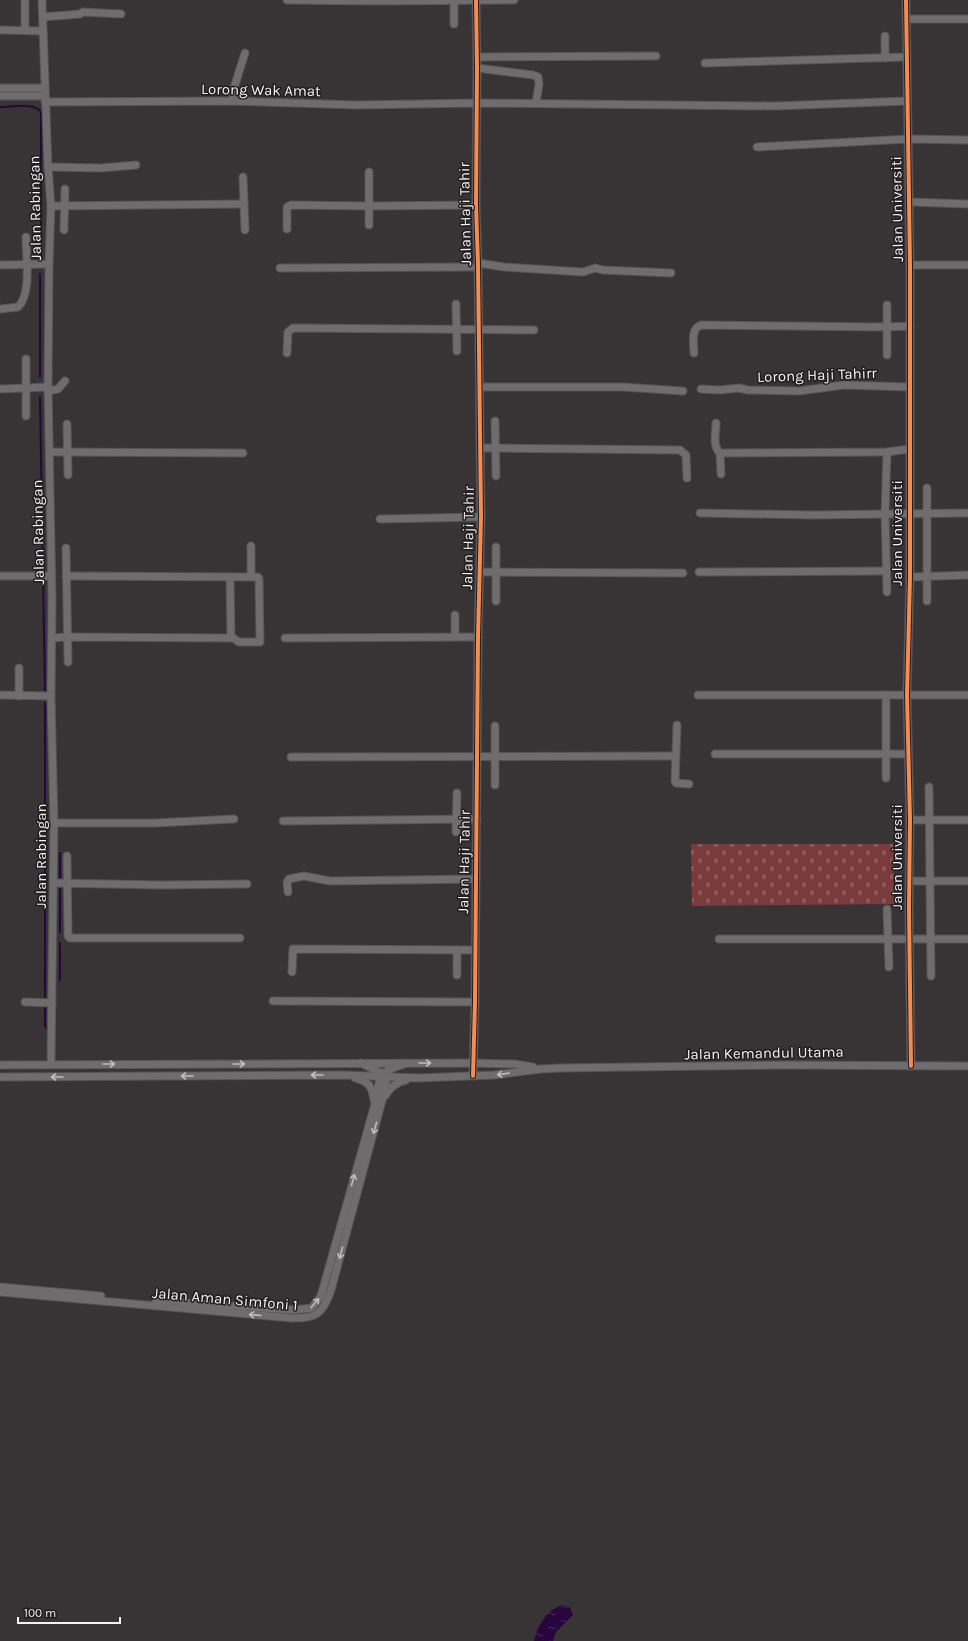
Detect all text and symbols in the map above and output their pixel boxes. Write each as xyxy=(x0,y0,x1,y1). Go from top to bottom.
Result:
street label: Lorong Wak Amat xyxy=(201,80,321,100)
street label: Jalan Rabingan xyxy=(25,155,45,261)
street label: Jalan Universiti xyxy=(887,156,907,262)
street label: Jalan Haji Tahir xyxy=(455,161,475,266)
street label: Lorong Haji Tahirr xyxy=(757,364,878,386)
street label: Jalan Rabingan xyxy=(28,479,48,585)
street label: Jalan Universiti xyxy=(888,480,906,586)
street label: Jalan Haji Tahir xyxy=(458,485,478,590)
street label: Jalan Rabingan xyxy=(32,803,50,909)
street label: Jalan Universiti xyxy=(888,804,906,910)
street label: Jalan Haji Tahir xyxy=(454,809,474,914)
street label: Jalan Kemandul Utama xyxy=(684,1043,844,1063)
one-way arrow xyxy=(418,1059,431,1067)
one-way arrow xyxy=(102,1060,115,1068)
one-way arrow xyxy=(232,1060,245,1068)
one-way arrow xyxy=(497,1070,510,1078)
one-way arrow xyxy=(311,1071,324,1079)
one-way arrow xyxy=(181,1072,194,1080)
one-way arrow xyxy=(51,1073,64,1081)
one-way arrow xyxy=(371,1121,378,1134)
one-way arrow xyxy=(350,1173,357,1186)
one-way arrow xyxy=(337,1247,344,1260)
street label: Jalan Aman Simfoni 1 xyxy=(152,1284,298,1314)
one-way arrow xyxy=(311,1298,320,1308)
one-way arrow xyxy=(249,1311,262,1318)
scale bar xyxy=(18,1599,120,1625)
text: 100 m xyxy=(24,1606,56,1620)

